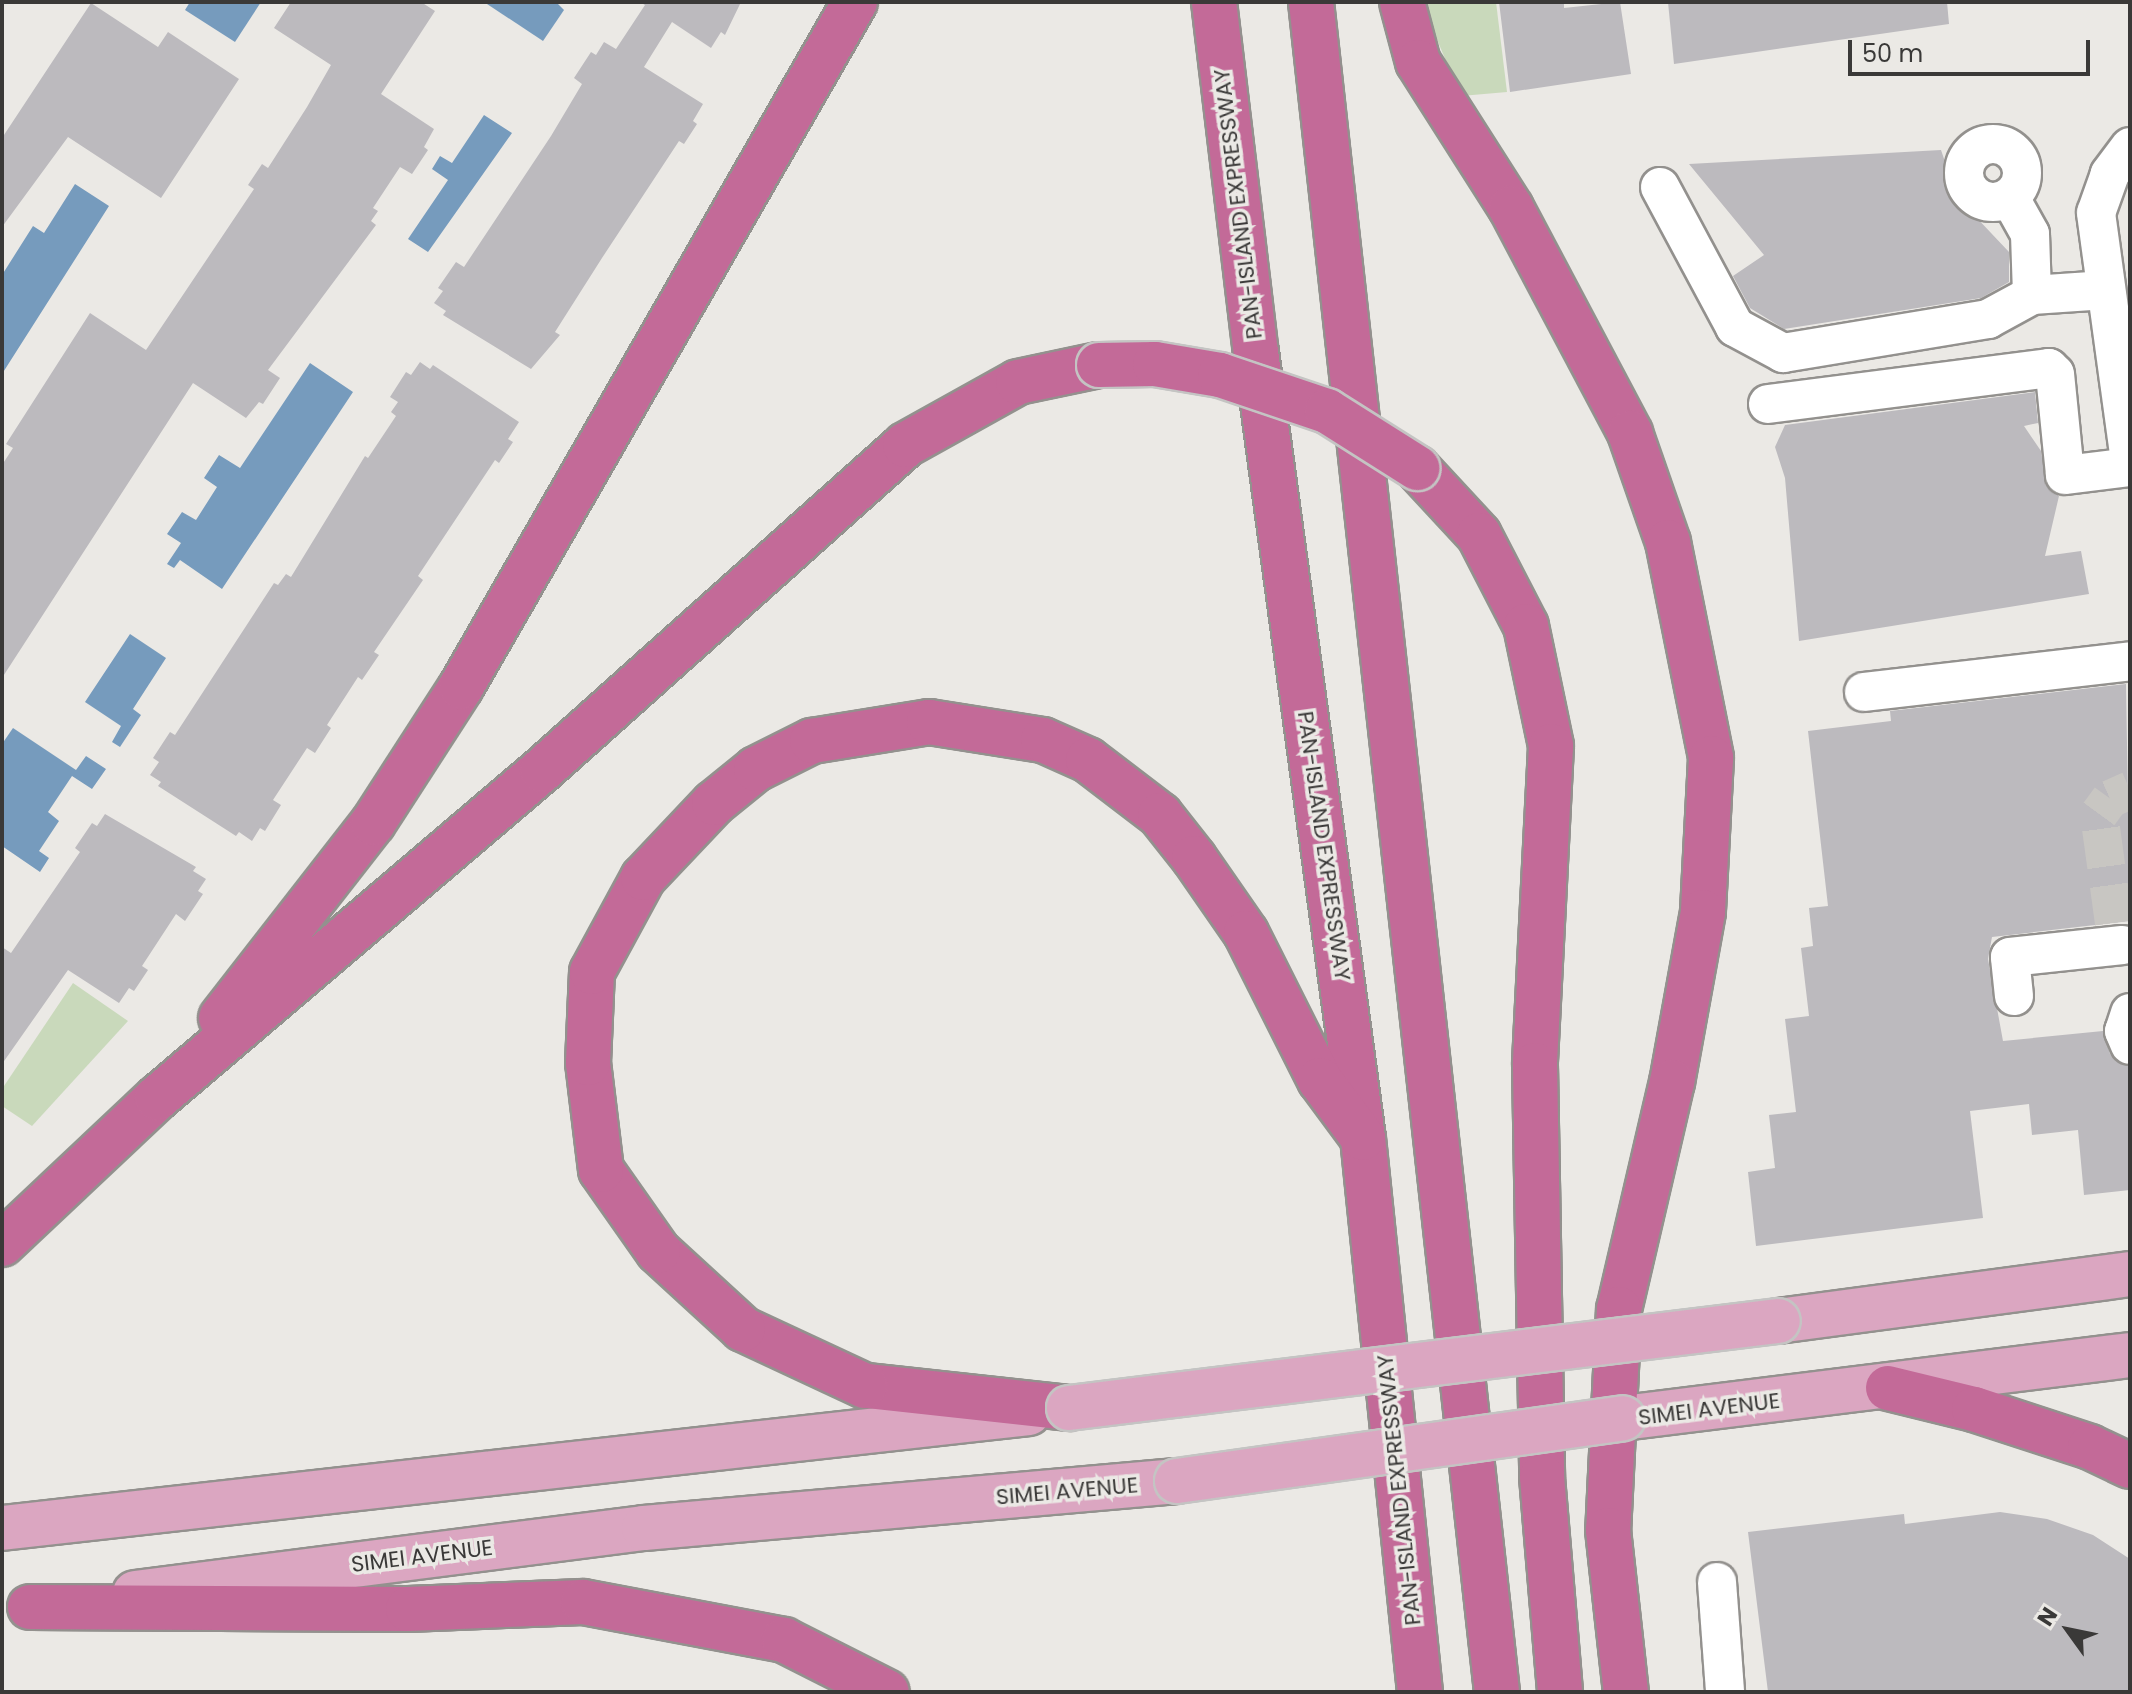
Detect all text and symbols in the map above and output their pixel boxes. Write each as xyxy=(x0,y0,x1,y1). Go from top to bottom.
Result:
scale bar xyxy=(1852,24,2094,74)
text: 50 m xyxy=(1862,37,1923,70)
street label: PAN-ISLAND EXPRESSWAY xyxy=(1208,67,1268,341)
street label: PAN-ISLAND EXPRESSWAY xyxy=(1292,709,1356,983)
street label: PAN-ISLAND EXPRESSWAY xyxy=(1372,1353,1426,1627)
street label: SIMEI AVENUE xyxy=(1637,1387,1781,1431)
street label: SIMEI AVENUE xyxy=(995,1472,1139,1510)
street label: SIMEI AVENUE xyxy=(350,1534,494,1578)
north arrow xyxy=(2028,1590,2108,1670)
text: N xyxy=(2030,1601,2065,1632)

